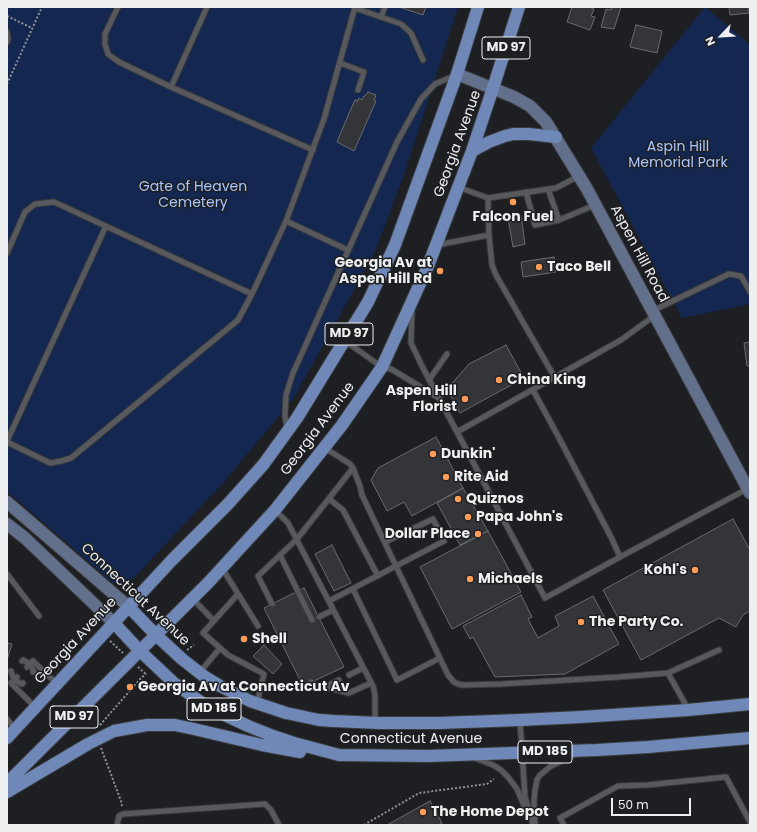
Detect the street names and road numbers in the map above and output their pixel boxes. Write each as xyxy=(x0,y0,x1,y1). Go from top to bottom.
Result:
road number: MD 97 xyxy=(482,37,530,59)
street label: Georgia Avenue xyxy=(431,88,485,200)
street label: Aspen Hill Road xyxy=(606,202,672,306)
road number: MD 97 xyxy=(325,323,373,345)
street label: Georgia Avenue xyxy=(277,379,359,479)
street label: Connecticut Avenue xyxy=(77,540,193,650)
street label: Georgia Avenue xyxy=(32,594,120,688)
road number: MD 185 xyxy=(187,698,241,720)
road number: MD 97 xyxy=(50,706,98,728)
street label: Connecticut Avenue xyxy=(340,731,482,747)
road number: MD 185 xyxy=(518,741,572,763)

